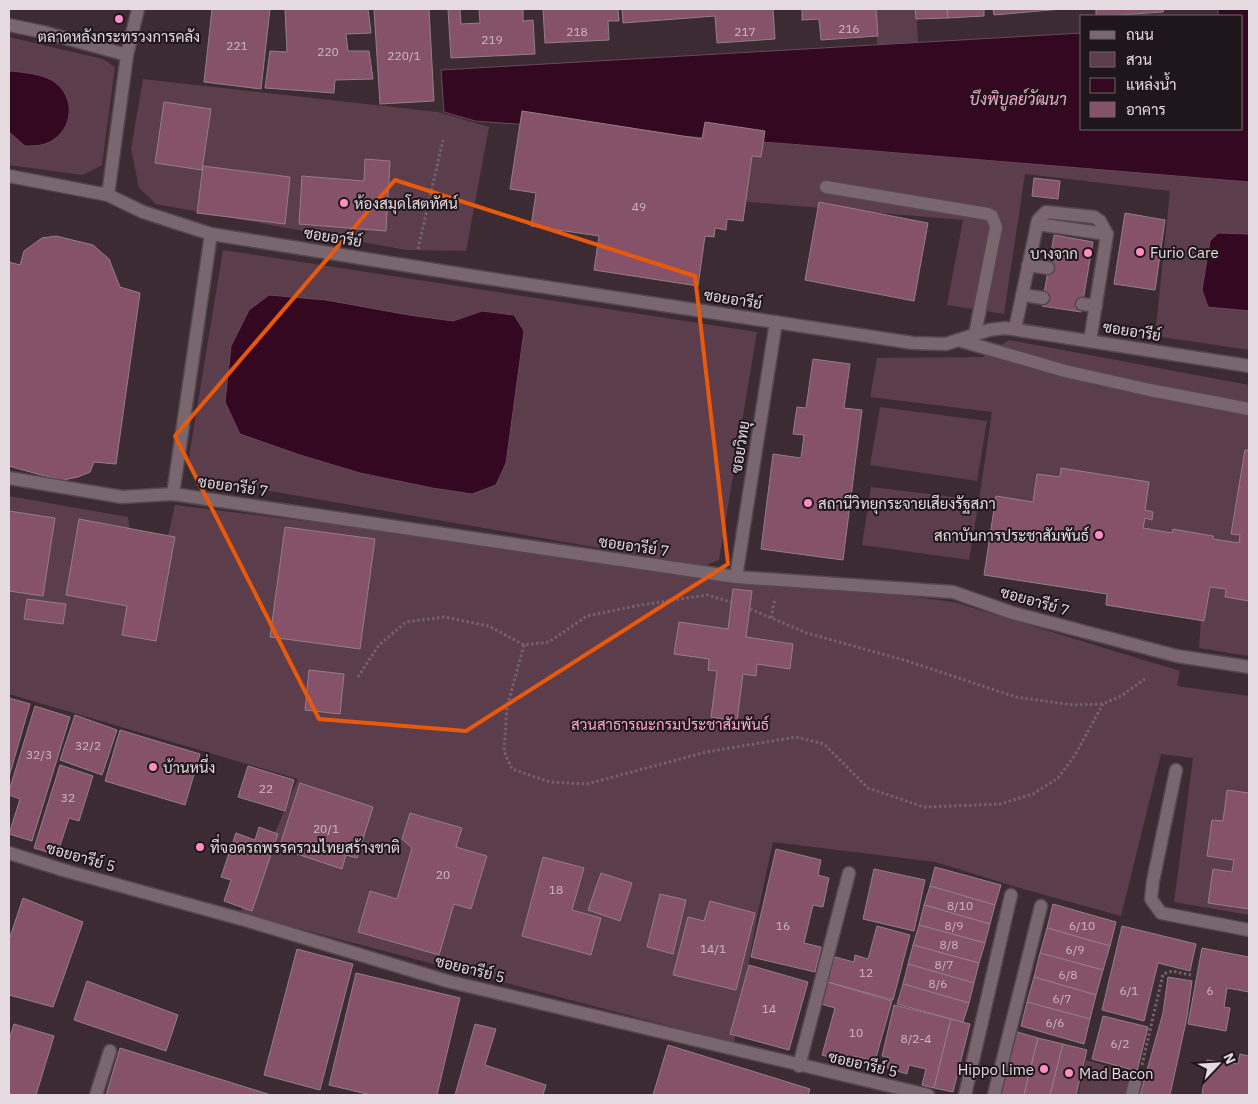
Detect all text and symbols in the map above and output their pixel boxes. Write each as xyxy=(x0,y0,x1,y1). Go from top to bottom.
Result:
marker: ตลาดหลังกระทรวงการคลัง xyxy=(113,13,125,25)
legend xyxy=(1080,15,1243,130)
house number: 216 xyxy=(838,21,860,36)
house number: 218 xyxy=(566,24,588,39)
house number: 217 xyxy=(734,24,756,39)
text: ถนน xyxy=(1126,25,1154,44)
place label: ตลาดหลังกระทรวงการคลัง xyxy=(38,27,200,46)
house number: 219 xyxy=(481,32,503,47)
house number: 221 xyxy=(226,38,248,53)
house number: 220 xyxy=(317,44,339,59)
house number: 220/1 xyxy=(387,48,421,63)
text: สวน xyxy=(1126,50,1152,69)
text: แหล่งน้ำ xyxy=(1126,72,1177,94)
water label: บึงพิบูลย์วัฒนา xyxy=(969,87,1067,111)
text: อาคาร xyxy=(1126,100,1166,119)
place label: ห้องสมุดโสตทัศน์ xyxy=(354,194,458,215)
marker: ห้องสมุดโสตทัศน์ xyxy=(338,197,350,209)
house number: 49 xyxy=(632,199,646,214)
street label: ซอยอารีย์ xyxy=(303,223,363,251)
place label: Furio Care xyxy=(1150,243,1219,262)
place label: บางจาก xyxy=(1030,244,1078,263)
marker: Furio Care xyxy=(1134,246,1146,258)
marker: บางจาก xyxy=(1082,247,1094,259)
street label: ซอยอารีย์ xyxy=(703,285,763,313)
street label: ซอยอารีย์ xyxy=(1102,317,1162,345)
street label: ซอยวิทยุ xyxy=(726,419,755,475)
street label: ซอยอารีย์ 7 xyxy=(196,472,270,500)
place label: สถานีวิทยุกระจายเสียงรัฐสภา xyxy=(818,494,996,515)
marker: สถานีวิทยุกระจายเสียงรัฐสภา xyxy=(802,497,814,509)
place label: สถาบันการประชาสัมพันธ์ xyxy=(934,526,1089,545)
marker: สถาบันการประชาสัมพันธ์ xyxy=(1093,529,1105,541)
street label: ซอยอารีย์ 7 xyxy=(597,532,671,560)
street label: ซอยอารีย์ 7 xyxy=(998,582,1072,620)
park label: สวนสาธารณะกรมประชาสัมพันธ์ xyxy=(571,715,769,734)
house number: 32/2 xyxy=(75,738,101,753)
house number: 32/3 xyxy=(26,747,52,762)
place label: บ้านหนึ่ง xyxy=(163,753,215,777)
marker: บ้านหนึ่ง xyxy=(147,761,159,773)
house number: 22 xyxy=(259,781,273,796)
house number: 32 xyxy=(61,790,75,805)
house number: 20/1 xyxy=(313,821,339,836)
place label: ที่จอดรถพรรครวมไทยสร้างชาติ xyxy=(210,833,400,857)
street label: ซอยอารีย์ 5 xyxy=(44,838,118,876)
marker: ที่จอดรถพรรครวมไทยสร้างชาติ xyxy=(194,841,206,853)
house number: 20 xyxy=(436,867,450,882)
house number: 18 xyxy=(549,882,563,897)
house number: 8/10 xyxy=(947,898,973,913)
house number: 16 xyxy=(776,918,790,933)
house number: 8/9 xyxy=(945,918,964,933)
house number: 6/10 xyxy=(1069,918,1095,933)
house number: 8/8 xyxy=(940,937,959,952)
house number: 14/1 xyxy=(700,941,726,956)
house number: 6/9 xyxy=(1066,942,1085,957)
street label: ซอยอารีย์ 5 xyxy=(433,951,507,987)
house number: 8/7 xyxy=(935,957,954,972)
house number: 12 xyxy=(859,965,873,980)
house number: 6/8 xyxy=(1059,967,1078,982)
house number: 8/6 xyxy=(929,976,948,991)
house number: 6/1 xyxy=(1120,983,1139,998)
house number: 6 xyxy=(1206,983,1214,998)
house number: 6/7 xyxy=(1053,991,1072,1006)
house number: 14 xyxy=(762,1001,776,1016)
house number: 6/6 xyxy=(1046,1015,1065,1030)
house number: 10 xyxy=(849,1025,863,1040)
house number: 8/2-4 xyxy=(901,1031,931,1046)
house number: 6/2 xyxy=(1111,1036,1130,1051)
north arrow xyxy=(1193,1039,1243,1089)
street label: ซอยอารีย์ 5 xyxy=(826,1047,900,1081)
text: N xyxy=(1219,1050,1240,1067)
place label: Hippo Lime xyxy=(958,1060,1034,1079)
marker: Hippo Lime xyxy=(1038,1063,1050,1075)
place label: Mad Bacon xyxy=(1079,1064,1154,1083)
marker: Mad Bacon xyxy=(1063,1067,1075,1079)

